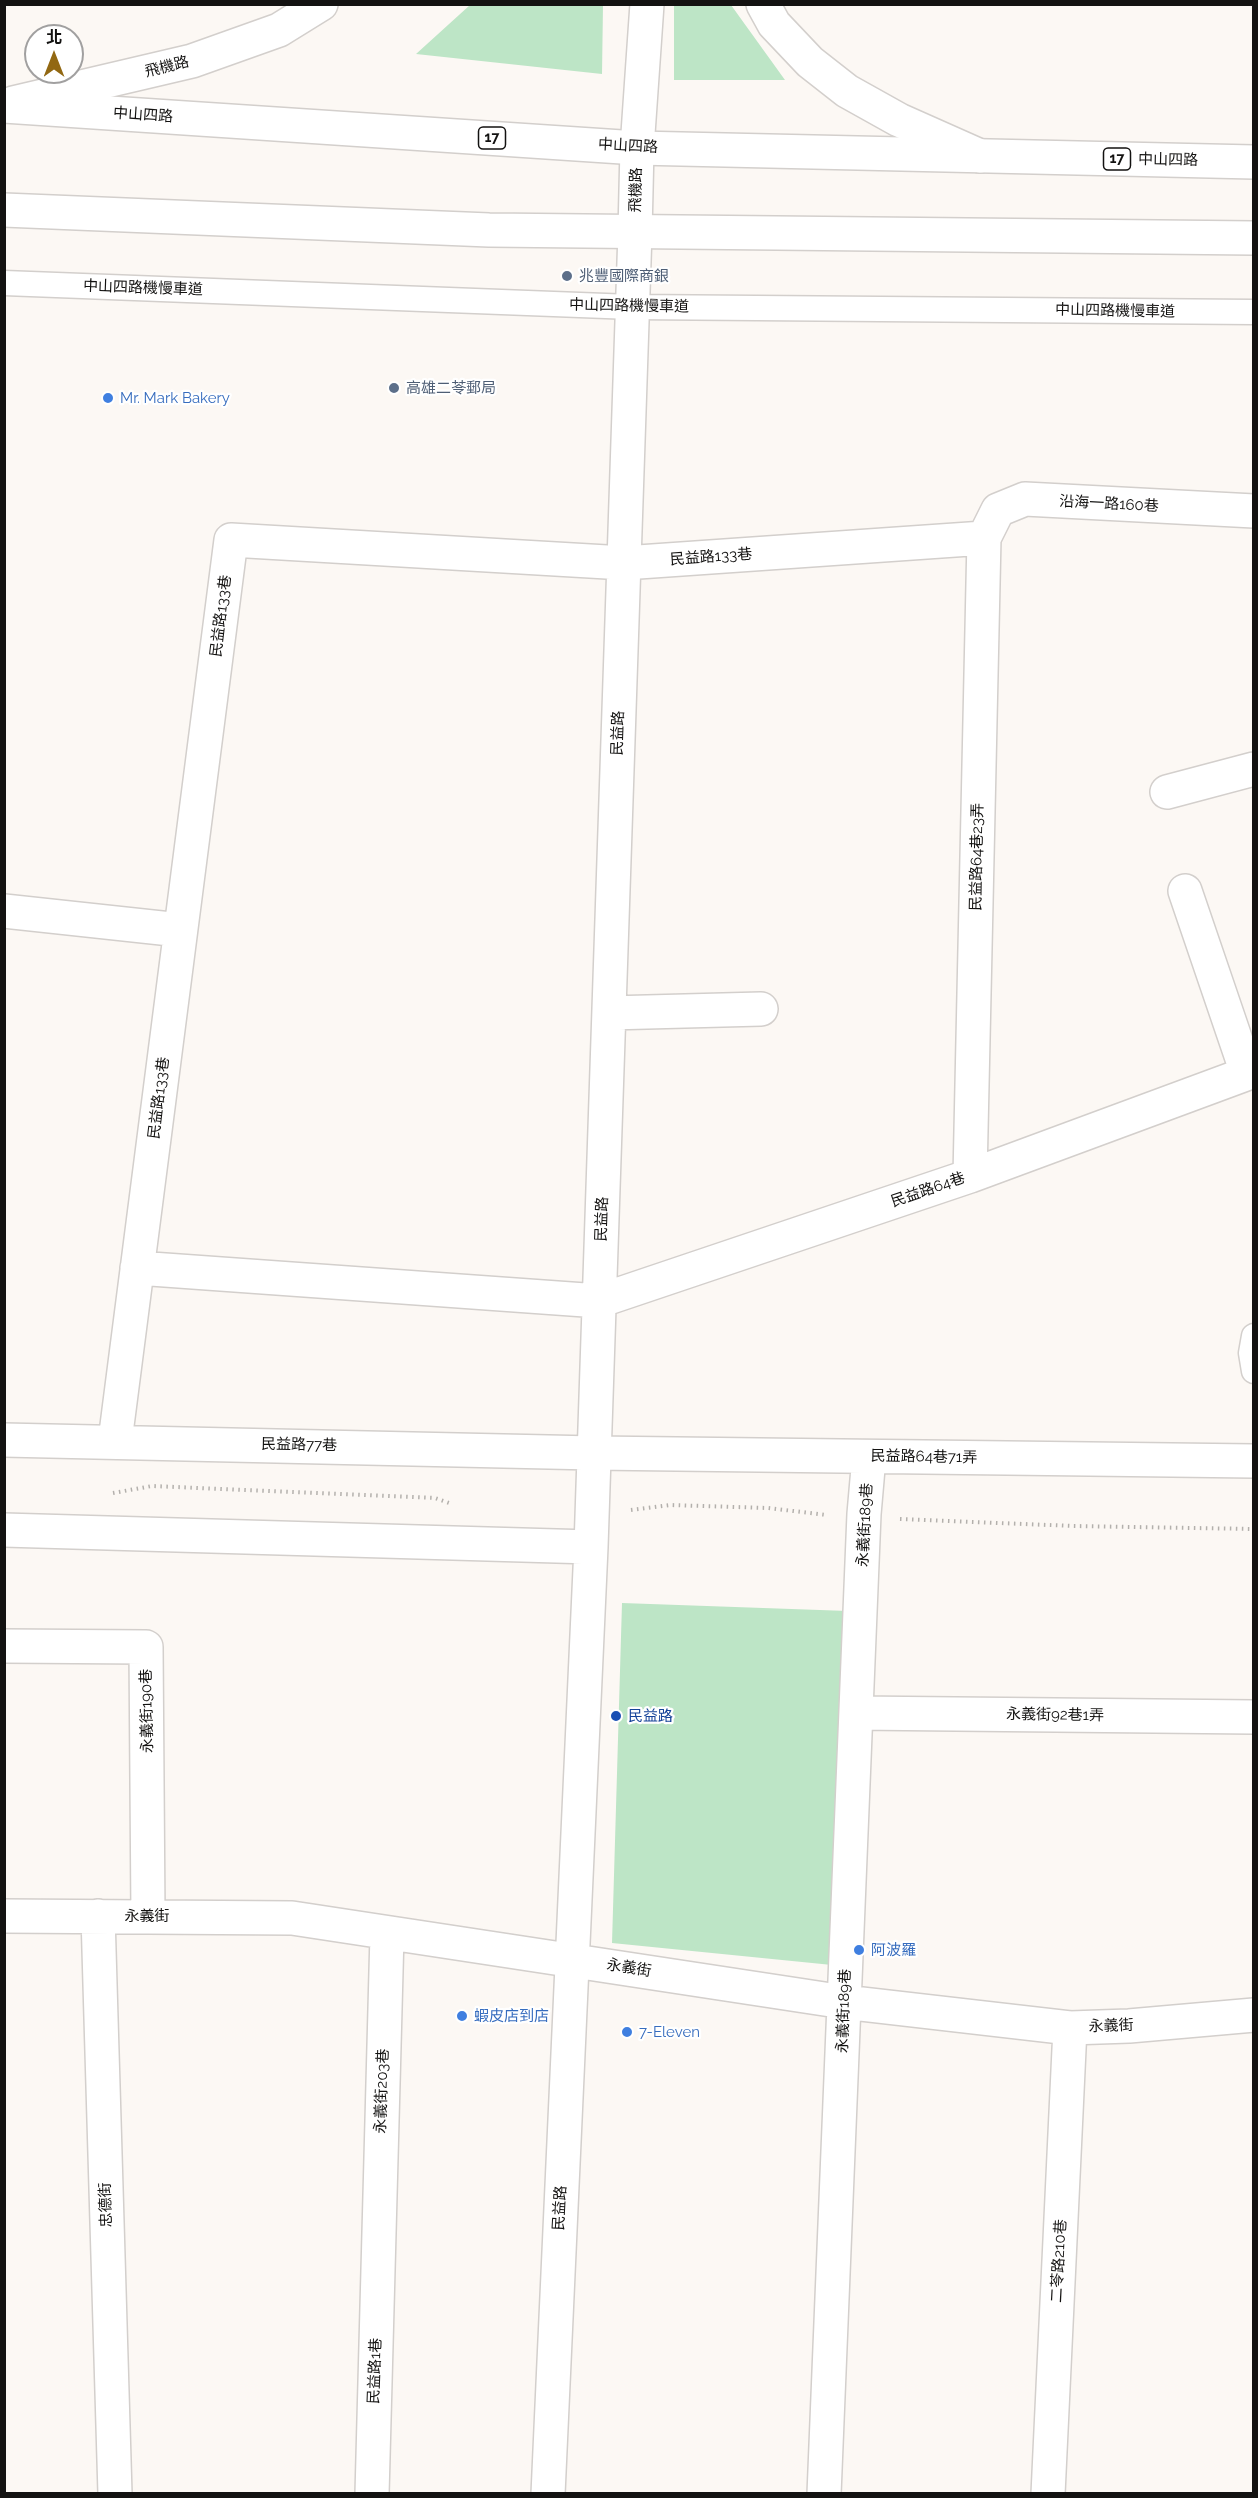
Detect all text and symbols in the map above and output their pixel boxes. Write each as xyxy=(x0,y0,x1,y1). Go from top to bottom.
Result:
north arrow xyxy=(24,24,84,84)
text: 北 xyxy=(46,28,62,47)
street label: 飛機路 xyxy=(143,53,191,81)
street label: 中山四路 xyxy=(112,104,174,126)
road number: 17 xyxy=(478,127,506,149)
street label: 中山四路 xyxy=(598,135,658,157)
road number: 17 xyxy=(1104,148,1130,170)
street label: 中山四路 xyxy=(1138,150,1198,170)
street label: 飛機路 xyxy=(627,167,645,213)
place label: 兆豐國際商銀 xyxy=(579,267,669,285)
marker: 兆豐國際商銀 xyxy=(560,269,574,283)
street label: 中山四路機慢車道 xyxy=(83,277,203,299)
street label: 中山四路機慢車道 xyxy=(569,296,689,316)
street label: 中山四路機慢車道 xyxy=(1055,301,1175,321)
place label: 高雄二苓郵局 xyxy=(406,379,496,397)
marker: 高雄二苓郵局 xyxy=(387,381,401,395)
place label: Mr. Mark Bakery xyxy=(120,389,230,407)
marker: Mr. Mark Bakery xyxy=(101,391,115,405)
street label: 沿海一路160巷 xyxy=(1059,492,1159,516)
street label: 民益路133巷 xyxy=(669,545,753,569)
street label: 民益路133巷 xyxy=(207,574,235,658)
street label: 民益路 xyxy=(608,710,628,756)
street label: 民益路64巷23弄 xyxy=(967,803,987,911)
street label: 民益路133巷 xyxy=(145,1056,173,1140)
street label: 民益路64巷 xyxy=(889,1169,967,1211)
street label: 民益路 xyxy=(592,1196,612,1242)
street label: 民益路77巷 xyxy=(261,1435,337,1455)
street label: 民益路64巷71弄 xyxy=(871,1447,977,1467)
street label: 永義街189巷 xyxy=(854,1483,876,1567)
street label: 永義街190巷 xyxy=(137,1669,157,1753)
street label: 永義街92巷1弄 xyxy=(1006,1705,1104,1725)
place label: 民益路 xyxy=(628,1707,673,1725)
marker: 民益路 xyxy=(609,1709,623,1723)
street label: 永義街 xyxy=(125,1907,169,1925)
place label: 阿波羅 xyxy=(871,1941,916,1959)
marker: 阿波羅 xyxy=(852,1943,866,1957)
street label: 永義街 xyxy=(605,1956,653,1980)
street label: 永義街189巷 xyxy=(834,1969,854,2053)
place label: 蝦皮店到店 xyxy=(474,2007,549,2025)
marker: 蝦皮店到店 xyxy=(455,2009,469,2023)
street label: 永義街 xyxy=(1088,2016,1134,2036)
place label: 7-Eleven xyxy=(639,2023,700,2041)
marker: 7-Eleven xyxy=(620,2025,634,2039)
street label: 永義街203巷 xyxy=(372,2048,392,2134)
street label: 忠德街 xyxy=(96,2182,116,2228)
street label: 民益路 xyxy=(550,2185,570,2231)
street label: 二苓路210巷 xyxy=(1048,2219,1070,2303)
street label: 民益路1巷 xyxy=(365,2337,385,2405)

